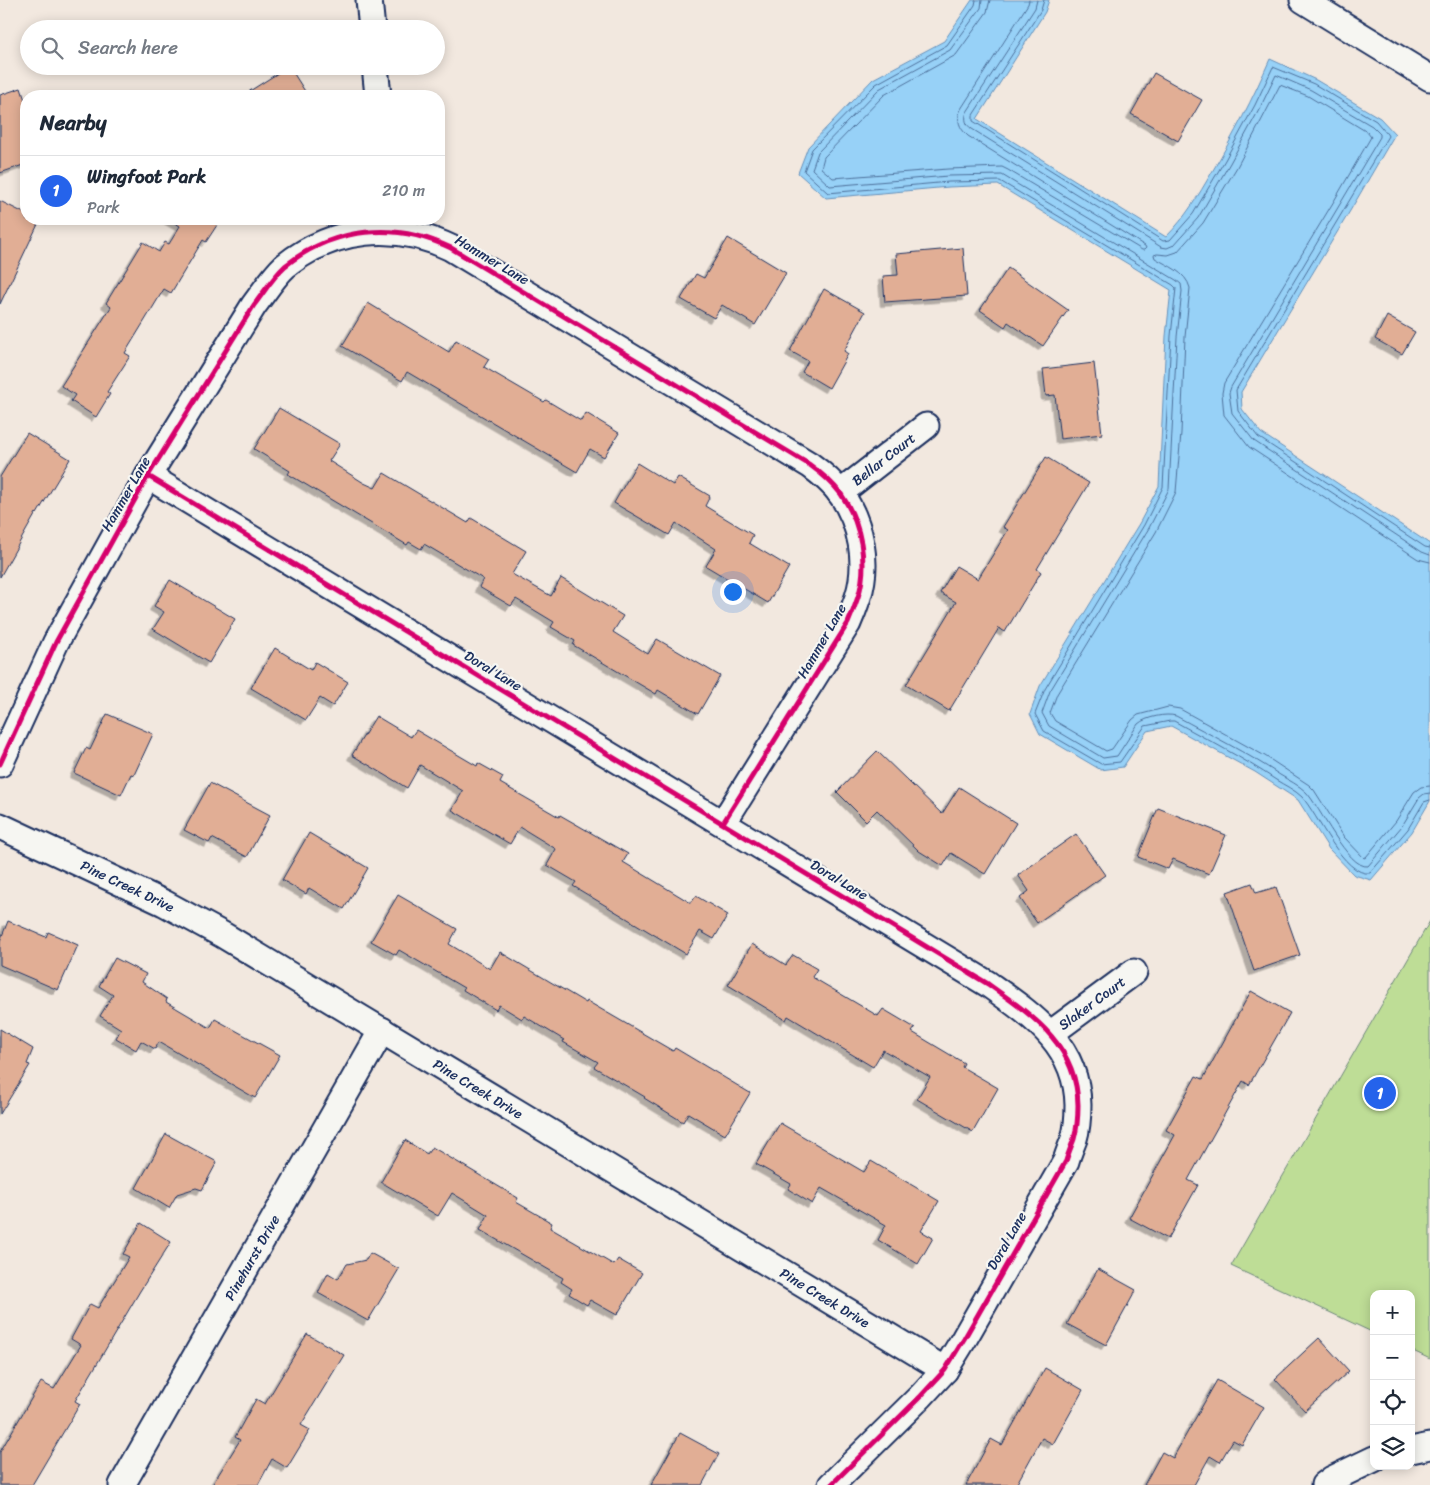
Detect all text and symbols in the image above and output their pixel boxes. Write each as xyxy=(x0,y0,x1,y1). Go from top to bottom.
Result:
search box xyxy=(20,20,445,75)
text: Search here xyxy=(78,31,178,64)
icon: search xyxy=(38,34,66,62)
text: Nearby xyxy=(40,104,106,142)
text: Wingfoot Park xyxy=(87,160,206,193)
text: 1 xyxy=(53,176,59,205)
text: 210 m xyxy=(382,176,425,205)
text: Park xyxy=(87,193,120,222)
street label: Hammer Lane xyxy=(450,228,534,292)
street label: Bellar Court xyxy=(846,426,921,492)
street label: Hammer Lane xyxy=(94,452,158,536)
your location xyxy=(720,579,746,605)
street label: Hammer Lane xyxy=(790,599,854,683)
street label: Doral Lane xyxy=(459,644,527,698)
street label: Pine Creek Drive xyxy=(76,853,180,919)
street label: Doral Lane xyxy=(805,853,873,907)
street label: Slaker Court xyxy=(1053,970,1131,1037)
street label: Pine Creek Drive xyxy=(428,1052,528,1126)
pin: 1 xyxy=(1364,1074,1396,1112)
street label: Doral Lane xyxy=(980,1207,1034,1275)
street label: Pinehurst Drive xyxy=(217,1210,287,1305)
street label: Pine Creek Drive xyxy=(775,1261,875,1335)
map controls xyxy=(1370,1290,1415,1470)
button: + xyxy=(1370,1290,1415,1335)
button: − xyxy=(1370,1335,1415,1380)
button: locate xyxy=(1370,1380,1415,1425)
button: layers xyxy=(1370,1425,1415,1470)

